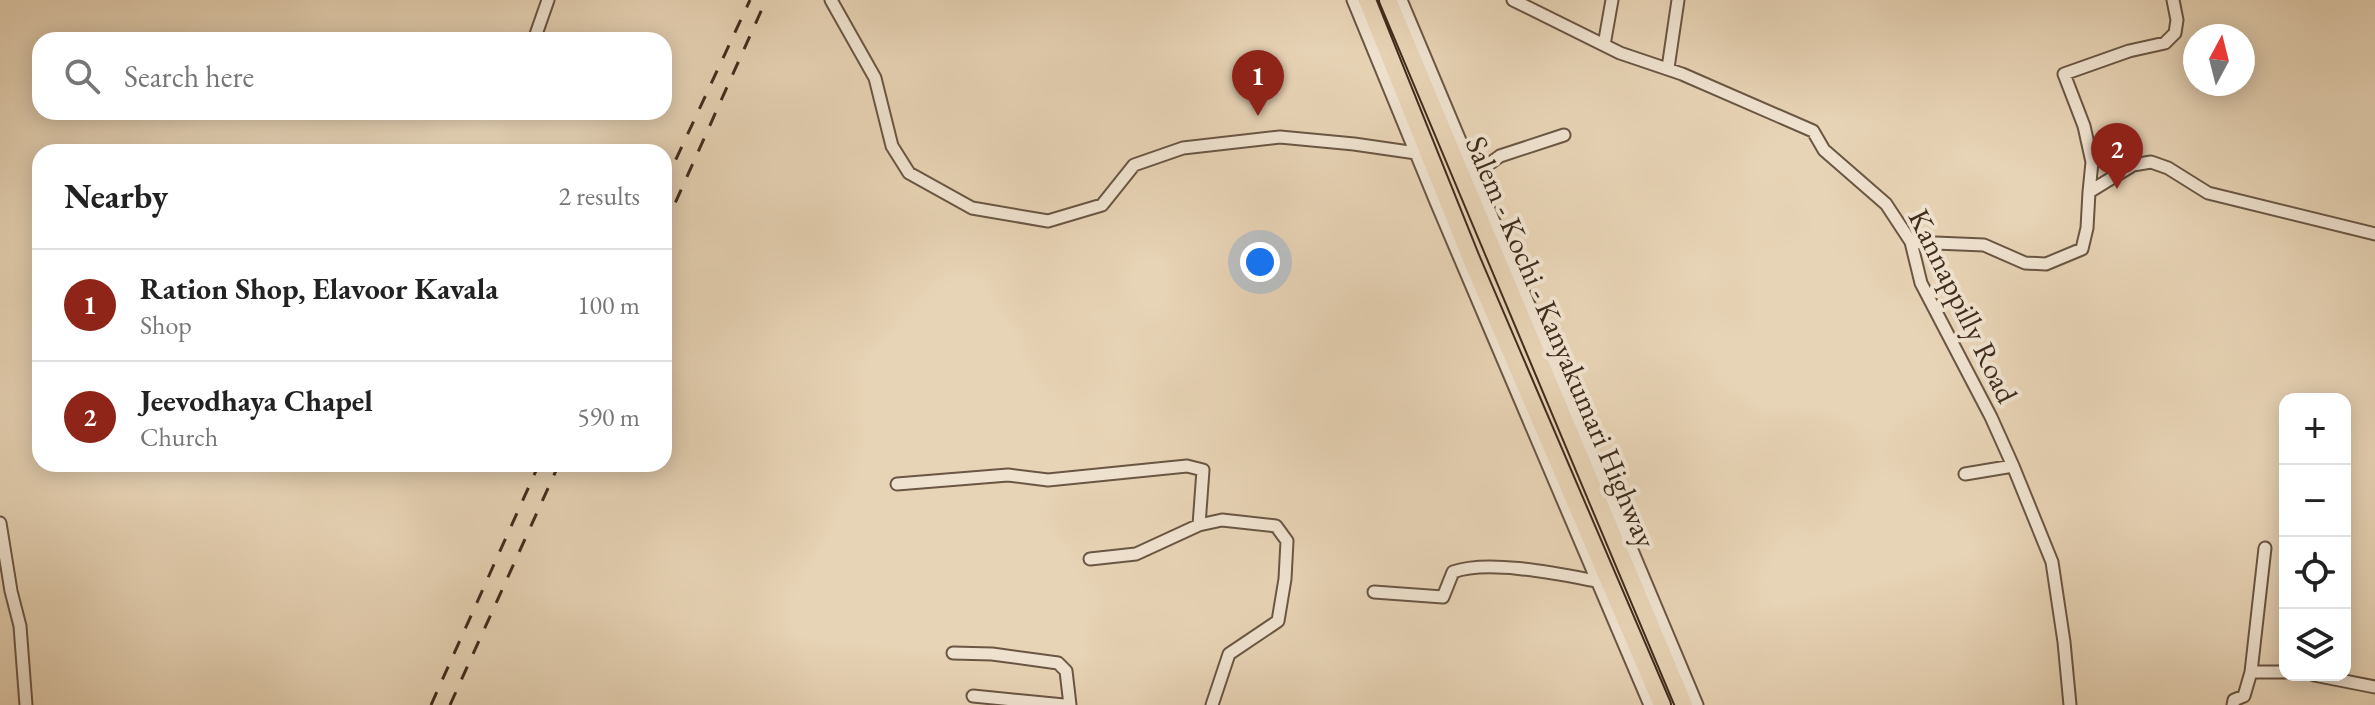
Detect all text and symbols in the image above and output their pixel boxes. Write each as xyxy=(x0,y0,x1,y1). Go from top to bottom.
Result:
north arrow xyxy=(2183,24,2255,96)
search box xyxy=(32,32,672,120)
pin: 1 xyxy=(1232,50,1284,116)
icon: search xyxy=(60,54,104,98)
text: Search here xyxy=(124,57,254,96)
pin: 2 xyxy=(2091,123,2143,189)
street label: Salem - Kochi - Kanyakumari Highway xyxy=(1457,130,1666,554)
text: Nearby xyxy=(64,174,168,218)
text: 2 results xyxy=(559,179,640,213)
street label: Kannappilly Road xyxy=(1900,202,2028,410)
your location xyxy=(1240,242,1280,282)
text: Ration Shop, Elavoor Kavala xyxy=(140,269,498,308)
text: 1 xyxy=(83,288,97,322)
text: 100 m xyxy=(577,288,640,322)
text: Shop xyxy=(140,308,192,342)
text: Jeevodhaya Chapel xyxy=(140,381,373,420)
map controls xyxy=(2279,393,2351,681)
button: + xyxy=(2279,393,2351,465)
text: 2 xyxy=(83,400,97,434)
text: 590 m xyxy=(577,400,640,434)
text: Church xyxy=(140,420,218,454)
button: − xyxy=(2279,465,2351,537)
button: locate xyxy=(2279,537,2351,609)
button: layers xyxy=(2279,609,2351,681)

